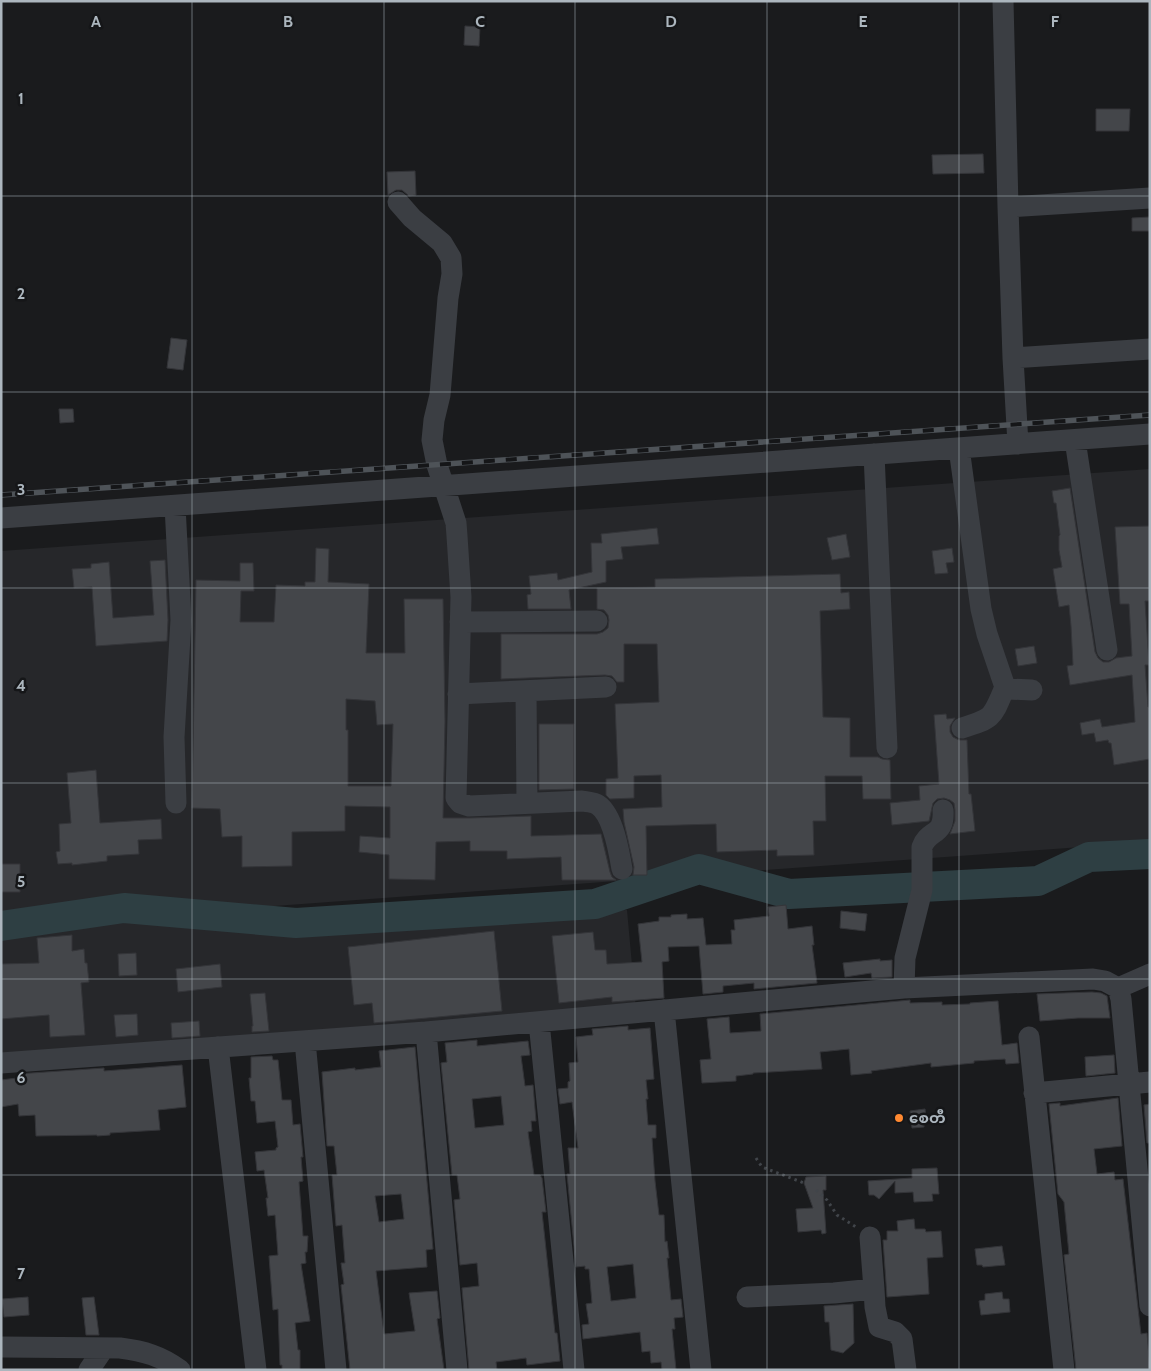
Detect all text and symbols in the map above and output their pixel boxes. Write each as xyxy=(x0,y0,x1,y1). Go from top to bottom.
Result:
text: A xyxy=(91,12,101,31)
text: B xyxy=(283,12,293,31)
text: C xyxy=(475,12,485,31)
text: D xyxy=(665,12,677,31)
text: E xyxy=(858,12,868,31)
text: F xyxy=(1051,12,1060,31)
text: 1 xyxy=(18,89,24,108)
text: 2 xyxy=(17,284,25,303)
text: 3 xyxy=(17,480,25,499)
text: 4 xyxy=(16,676,26,695)
text: 5 xyxy=(17,872,25,891)
text: 6 xyxy=(17,1068,26,1087)
place label: စေတီ xyxy=(909,1108,946,1127)
marker: စေတီ xyxy=(893,1112,905,1124)
text: 7 xyxy=(17,1264,26,1283)

